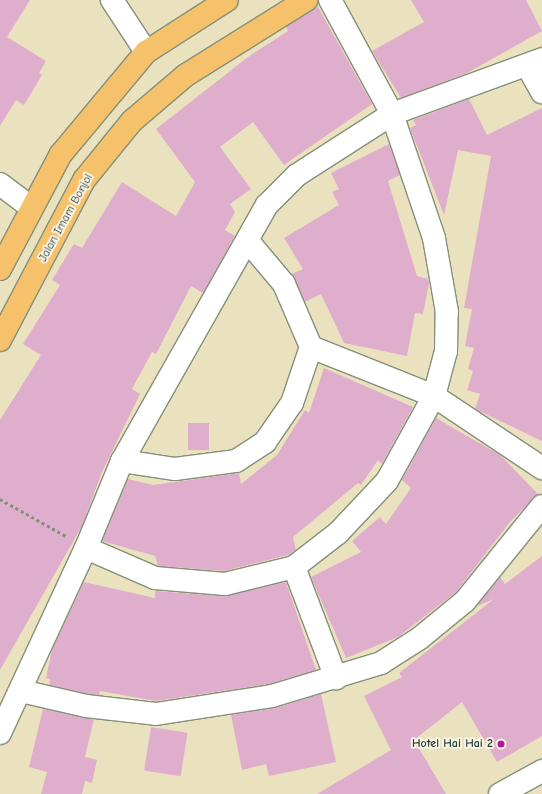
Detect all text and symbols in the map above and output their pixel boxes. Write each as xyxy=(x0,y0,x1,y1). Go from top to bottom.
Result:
street label: Jalan Imam Bonjol xyxy=(36,172,96,264)
place label: Hotel Hai Hai 2 xyxy=(412,737,493,751)
marker: Hotel Hai Hai 2 xyxy=(496,739,506,749)

